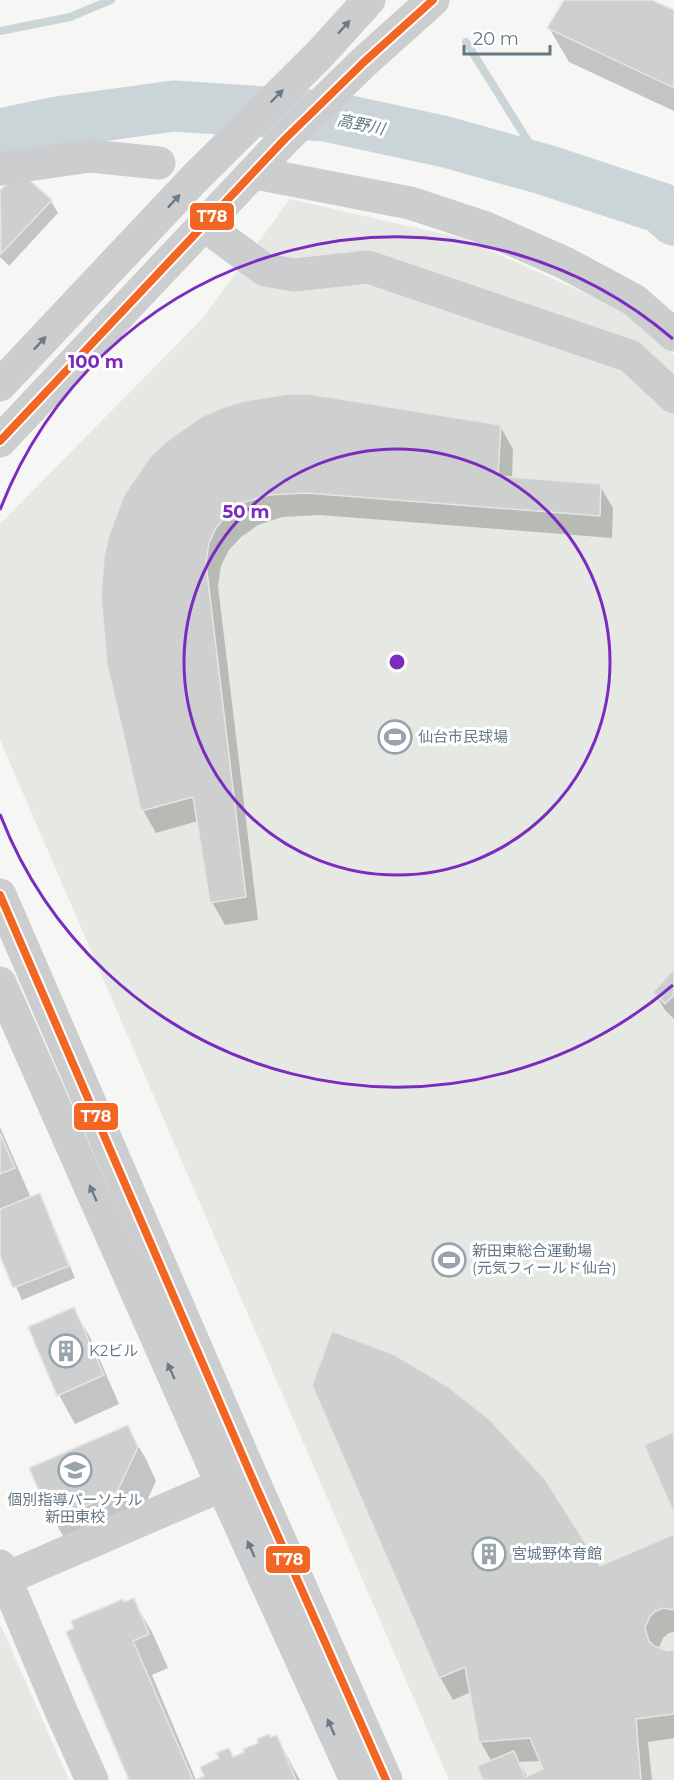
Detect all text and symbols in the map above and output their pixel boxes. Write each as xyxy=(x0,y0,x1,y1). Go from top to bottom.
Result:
scale bar xyxy=(464,18,550,56)
one-way arrow xyxy=(337,20,350,35)
text: 20 m xyxy=(473,28,519,50)
one-way arrow xyxy=(270,89,284,104)
water label: 高野川 xyxy=(335,110,388,139)
one-way arrow xyxy=(166,194,180,208)
line badge: T78 xyxy=(189,202,235,231)
text: T78 xyxy=(197,207,227,226)
one-way arrow xyxy=(33,335,47,350)
text: 100 m xyxy=(68,351,124,373)
text: 50 m xyxy=(223,501,269,523)
centre of rings xyxy=(387,652,407,672)
sports icon: 仙台市民球場 xyxy=(377,719,413,755)
place label: 仙台市民球場 xyxy=(418,727,508,746)
line badge: T78 xyxy=(73,1102,119,1131)
text: T78 xyxy=(81,1107,111,1126)
one-way arrow xyxy=(88,1184,97,1201)
place label: 新田東総合運動場 (元気フィールド仙台) xyxy=(472,1241,617,1277)
sports icon: 新田東総合運動場 (元気フィールド仙台) xyxy=(431,1242,467,1278)
building icon: K2ビル xyxy=(48,1333,84,1369)
place label: K2ビル xyxy=(89,1341,138,1360)
one-way arrow xyxy=(166,1362,176,1380)
school or university icon: 個別指導パーソナル 新田東校 xyxy=(57,1452,93,1488)
place label: 個別指導パーソナル 新田東校 xyxy=(7,1490,143,1526)
building icon: 宮城野体育館 xyxy=(471,1536,507,1572)
one-way arrow xyxy=(246,1540,256,1558)
place label: 宮城野体育館 xyxy=(512,1544,602,1563)
line badge: T78 xyxy=(265,1545,311,1574)
text: T78 xyxy=(273,1550,303,1569)
one-way arrow xyxy=(327,1718,336,1735)

